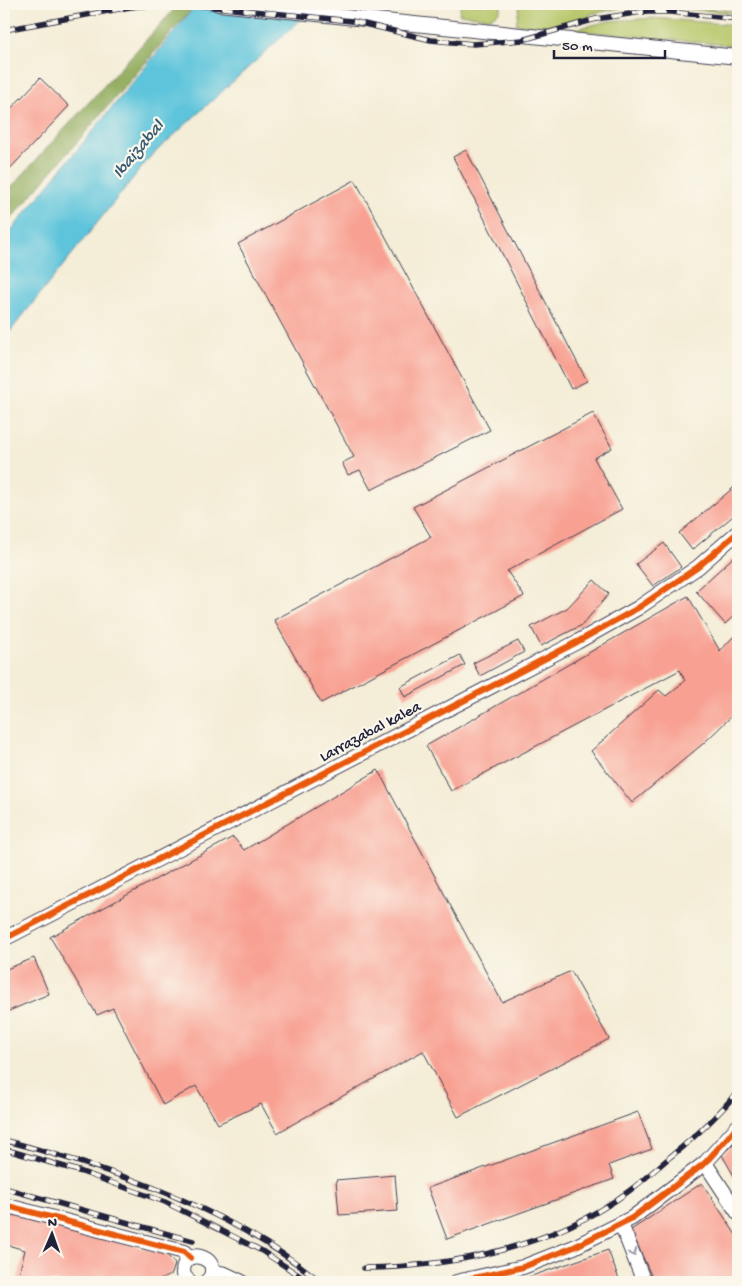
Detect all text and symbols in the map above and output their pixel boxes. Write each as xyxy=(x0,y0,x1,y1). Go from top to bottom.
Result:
scale bar xyxy=(554,28,666,60)
text: 50 m xyxy=(562,38,593,56)
water label: Ibaizabal xyxy=(109,116,170,183)
street label: Larrazabal kalea xyxy=(317,698,426,768)
north arrow xyxy=(28,1208,78,1258)
text: N xyxy=(48,1215,57,1232)
one-way arrow xyxy=(627,1248,637,1257)

